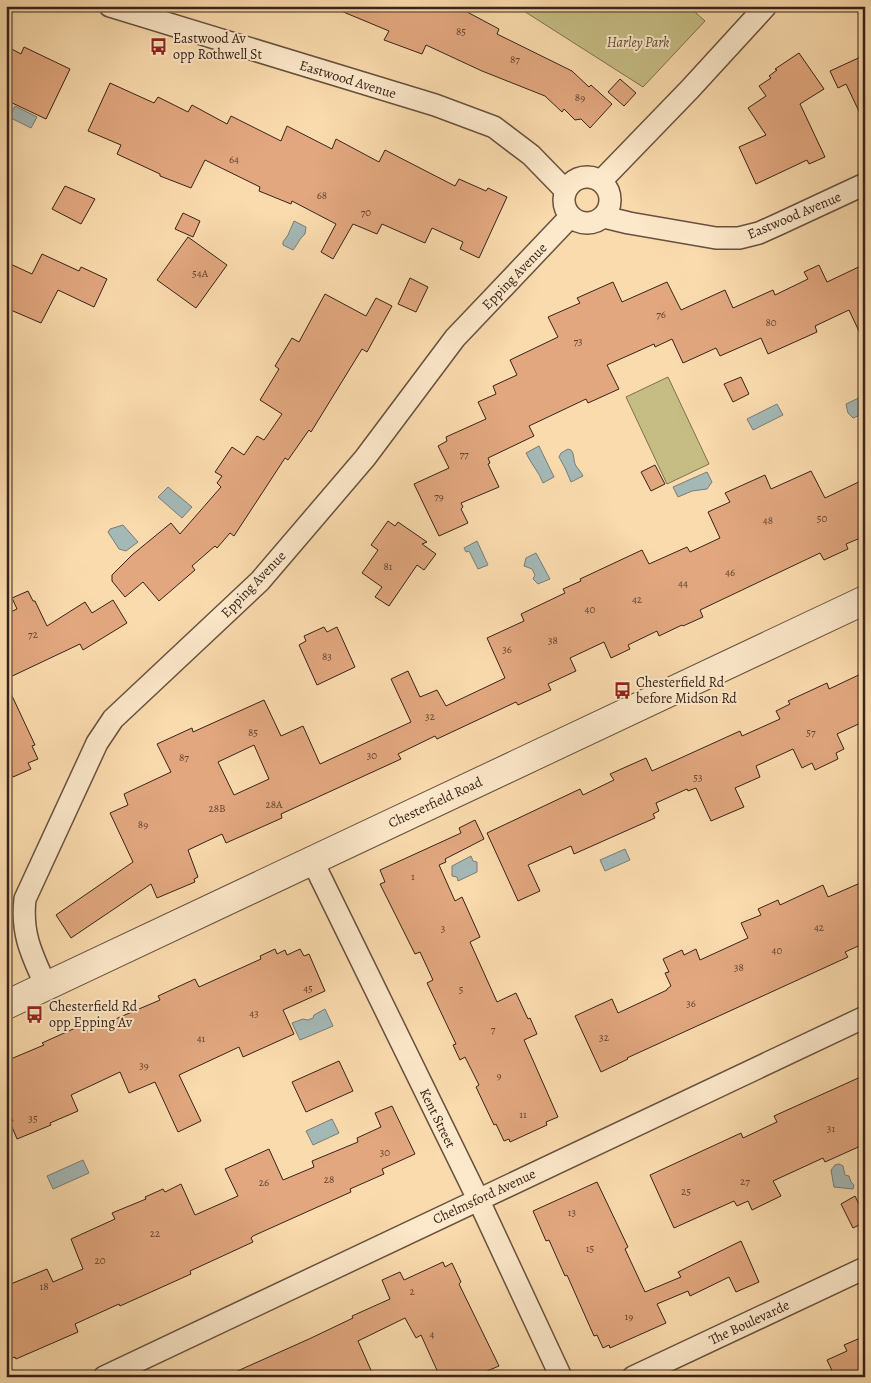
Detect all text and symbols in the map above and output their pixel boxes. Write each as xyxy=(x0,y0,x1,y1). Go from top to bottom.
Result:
house number: 85 xyxy=(456,24,466,39)
place label: Eastwood Av opp Rothwell St xyxy=(173,29,262,64)
park label: Harley Park xyxy=(607,33,669,52)
bus stop icon: Eastwood Av opp Rothwell St xyxy=(149,36,169,56)
house number: 87 xyxy=(510,52,520,67)
street label: Eastwood Avenue xyxy=(297,56,399,103)
house number: 89 xyxy=(575,90,585,105)
house number: 64 xyxy=(229,152,239,167)
street label: Eastwood Avenue xyxy=(744,187,844,244)
house number: 68 xyxy=(317,188,327,203)
house number: 70 xyxy=(361,205,371,220)
street label: Epping Avenue xyxy=(478,239,551,314)
house number: 54A xyxy=(192,266,209,281)
house number: 76 xyxy=(656,307,666,322)
house number: 80 xyxy=(765,315,777,330)
house number: 73 xyxy=(573,334,583,349)
house number: 77 xyxy=(459,447,469,462)
house number: 79 xyxy=(434,489,444,504)
house number: 50 xyxy=(817,511,827,526)
house number: 48 xyxy=(763,513,773,528)
street label: Epping Avenue xyxy=(217,547,290,622)
house number: 81 xyxy=(383,559,393,574)
house number: 46 xyxy=(725,565,735,580)
house number: 44 xyxy=(678,576,688,591)
house number: 42 xyxy=(632,592,642,607)
house number: 40 xyxy=(585,602,596,617)
house number: 72 xyxy=(28,627,38,642)
house number: 38 xyxy=(548,633,558,648)
house number: 36 xyxy=(502,642,512,657)
house number: 83 xyxy=(322,649,332,664)
place label: Chesterfield Rd before Midson Rd xyxy=(636,673,737,708)
bus stop icon: Chesterfield Rd before Midson Rd xyxy=(612,680,632,700)
house number: 32 xyxy=(425,709,435,724)
house number: 85 xyxy=(248,725,258,740)
house number: 57 xyxy=(806,725,816,740)
house number: 30 xyxy=(367,748,377,763)
house number: 87 xyxy=(179,750,189,765)
house number: 53 xyxy=(693,770,703,785)
street label: Chesterfield Road xyxy=(385,772,486,833)
house number: 28A xyxy=(266,797,283,812)
house number: 28B xyxy=(208,801,226,816)
house number: 89 xyxy=(138,817,148,832)
house number: 1 xyxy=(411,869,415,884)
house number: 42 xyxy=(814,920,824,935)
house number: 3 xyxy=(441,921,445,936)
house number: 40 xyxy=(772,943,783,958)
house number: 38 xyxy=(734,960,744,975)
house number: 45 xyxy=(303,981,313,996)
house number: 5 xyxy=(459,982,464,997)
house number: 36 xyxy=(686,996,696,1011)
place label: Chesterfield Rd opp Epping Av xyxy=(49,997,138,1032)
bus stop icon: Chesterfield Rd opp Epping Av xyxy=(25,1004,45,1024)
house number: 43 xyxy=(249,1006,259,1021)
house number: 7 xyxy=(491,1022,496,1037)
house number: 32 xyxy=(599,1030,609,1045)
house number: 41 xyxy=(197,1031,206,1046)
house number: 39 xyxy=(139,1058,149,1073)
house number: 9 xyxy=(496,1068,502,1083)
street label: Kent Street xyxy=(415,1085,460,1152)
house number: 11 xyxy=(519,1107,527,1122)
house number: 35 xyxy=(28,1111,38,1126)
house number: 31 xyxy=(827,1121,835,1136)
house number: 30 xyxy=(380,1145,390,1160)
street label: Chelmsford Avenue xyxy=(430,1164,539,1229)
house number: 28 xyxy=(324,1172,334,1187)
house number: 27 xyxy=(740,1174,750,1189)
house number: 26 xyxy=(259,1175,269,1190)
house number: 25 xyxy=(681,1184,691,1199)
house number: 13 xyxy=(568,1205,576,1220)
house number: 22 xyxy=(150,1226,160,1241)
house number: 15 xyxy=(586,1241,595,1256)
house number: 20 xyxy=(94,1253,106,1268)
house number: 18 xyxy=(39,1279,49,1294)
house number: 2 xyxy=(409,1284,415,1299)
street label: The Boulevarde xyxy=(706,1295,793,1349)
house number: 19 xyxy=(625,1309,633,1324)
house number: 4 xyxy=(430,1327,435,1342)

